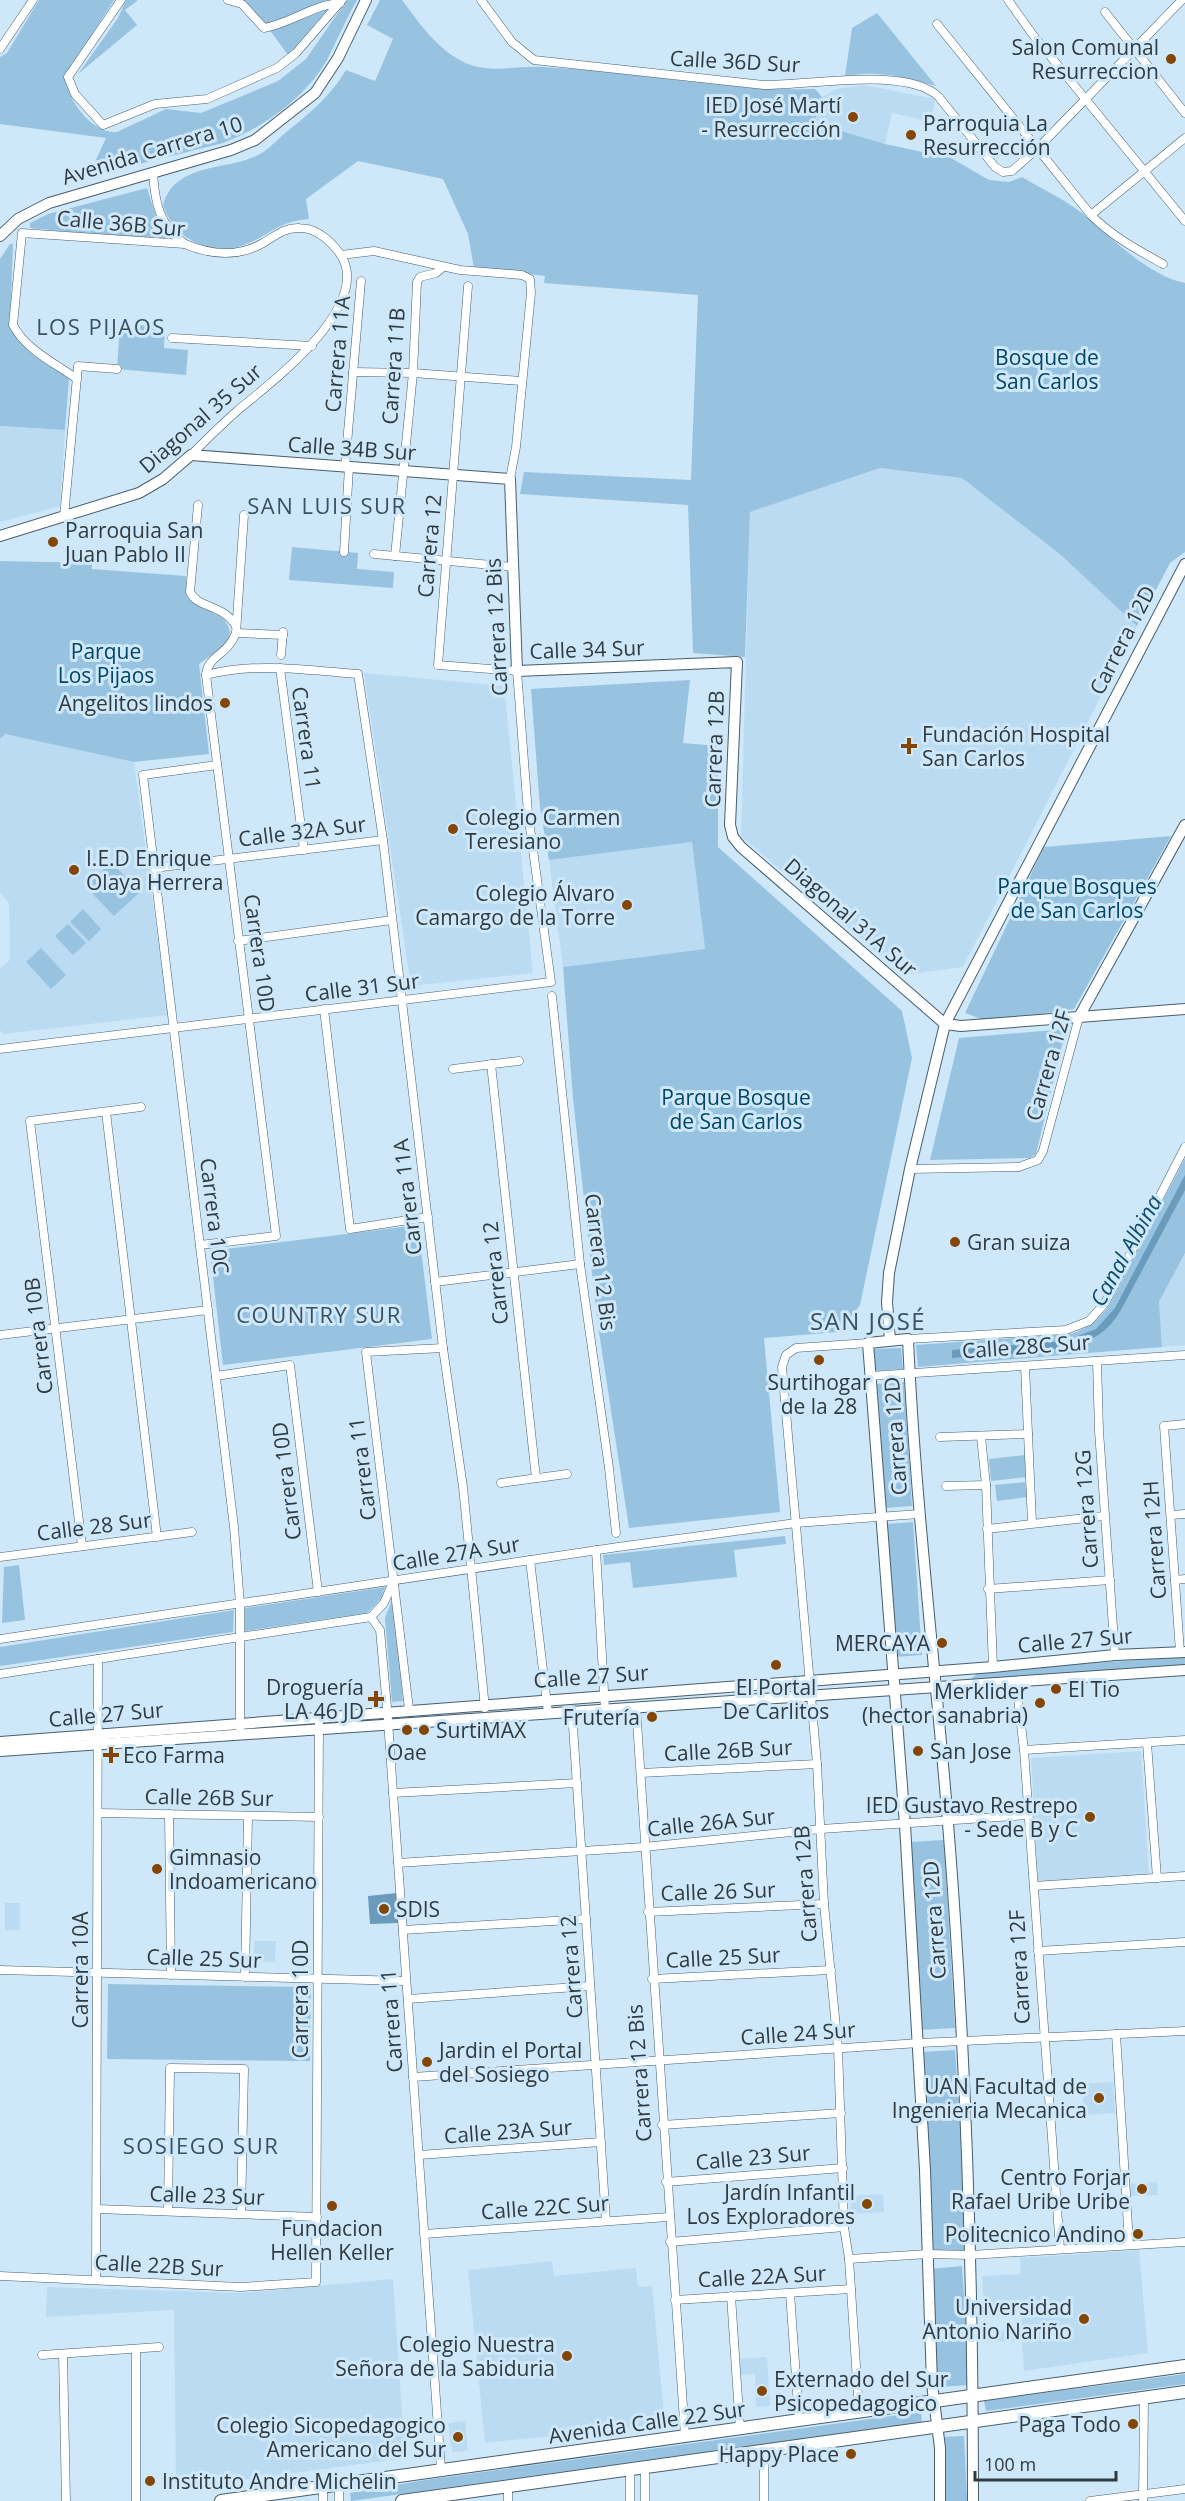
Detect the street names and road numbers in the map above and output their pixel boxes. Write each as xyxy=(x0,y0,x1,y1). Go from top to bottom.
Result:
street label: Calle 36D Sur xyxy=(669,44,801,78)
street label: Avenida Carrera 10 xyxy=(58,109,246,191)
street label: Calle 36B Sur xyxy=(56,203,187,243)
street label: Carrera 11A xyxy=(318,294,356,413)
street label: Carrera 11B xyxy=(375,307,411,425)
street label: Diagonal 35 Sur xyxy=(133,357,268,479)
street label: Calle 34B Sur xyxy=(287,430,418,466)
street label: Carrera 12 xyxy=(411,493,447,599)
street label: Carrera 12 Bis xyxy=(478,557,514,697)
street label: Carrera 12D xyxy=(1083,581,1161,699)
street label: Calle 34 Sur xyxy=(529,633,645,665)
street label: Carrera 11 xyxy=(286,685,328,791)
street label: Carrera 12B xyxy=(698,690,730,808)
street label: Calle 32A Sur xyxy=(237,809,368,853)
street label: Diagonal 31A Sur xyxy=(779,852,924,983)
street label: Carrera 10D xyxy=(238,892,282,1014)
street label: Calle 31 Sur xyxy=(303,966,421,1008)
street label: Carrera 12F xyxy=(1019,1006,1077,1124)
street label: Carrera 11A xyxy=(386,1137,428,1257)
street label: Carrera 10C xyxy=(194,1156,236,1276)
street label: Carrera 12 Bis xyxy=(579,1192,623,1332)
street label: Carrera 12 xyxy=(476,1220,514,1326)
street label: Carrera 10B xyxy=(17,1276,59,1396)
street label: Calle 28C Sur xyxy=(961,1328,1091,1364)
street label: Carrera 12D xyxy=(877,1376,913,1496)
street label: Carrera 11 xyxy=(342,1416,382,1522)
street label: Carrera 10D xyxy=(265,1420,307,1542)
street label: Carrera 12G xyxy=(1068,1449,1104,1569)
street label: Carrera 12H xyxy=(1136,1480,1172,1600)
street label: Calle 28 Sur xyxy=(35,1505,153,1547)
street label: Calle 27A Sur xyxy=(390,1529,522,1577)
street label: Calle 27 Sur xyxy=(1016,1621,1134,1659)
street label: Calle 27 Sur xyxy=(533,1658,650,1694)
street label: Calle 27 Sur xyxy=(47,1695,165,1733)
street label: Calle 26B Sur xyxy=(663,1733,793,1767)
street label: Calle 26B Sur xyxy=(144,1782,274,1812)
street label: Calle 26A Sur xyxy=(646,1801,777,1843)
street label: Carrera 12B xyxy=(787,1825,823,1943)
street label: Carrera 12D xyxy=(916,1860,952,1980)
street label: Calle 26 Sur xyxy=(660,1875,776,1907)
street label: Carrera 12F xyxy=(1002,1909,1036,2025)
street label: Carrera 10A xyxy=(66,1911,94,2028)
street label: Carrera 12 xyxy=(553,1914,589,2020)
street label: Carrera 10D xyxy=(286,1940,314,2058)
street label: Calle 25 Sur xyxy=(665,1940,782,1974)
street label: Calle 25 Sur xyxy=(146,1942,262,1974)
street label: Carrera 11 xyxy=(373,1968,409,2074)
street label: Carrera 12 Bis xyxy=(620,2003,658,2143)
street label: Calle 24 Sur xyxy=(740,2015,857,2051)
street label: Calle 23A Sur xyxy=(443,2113,573,2149)
street label: Calle 23 Sur xyxy=(694,2138,812,2176)
street label: Calle 23 Sur xyxy=(149,2179,265,2211)
street label: Calle 22C Sur xyxy=(480,2189,610,2225)
street label: Calle 22B Sur xyxy=(94,2248,224,2282)
street label: Calle 22A Sur xyxy=(697,2259,827,2293)
street label: Avenida Calle 22 Sur xyxy=(547,2394,748,2450)

